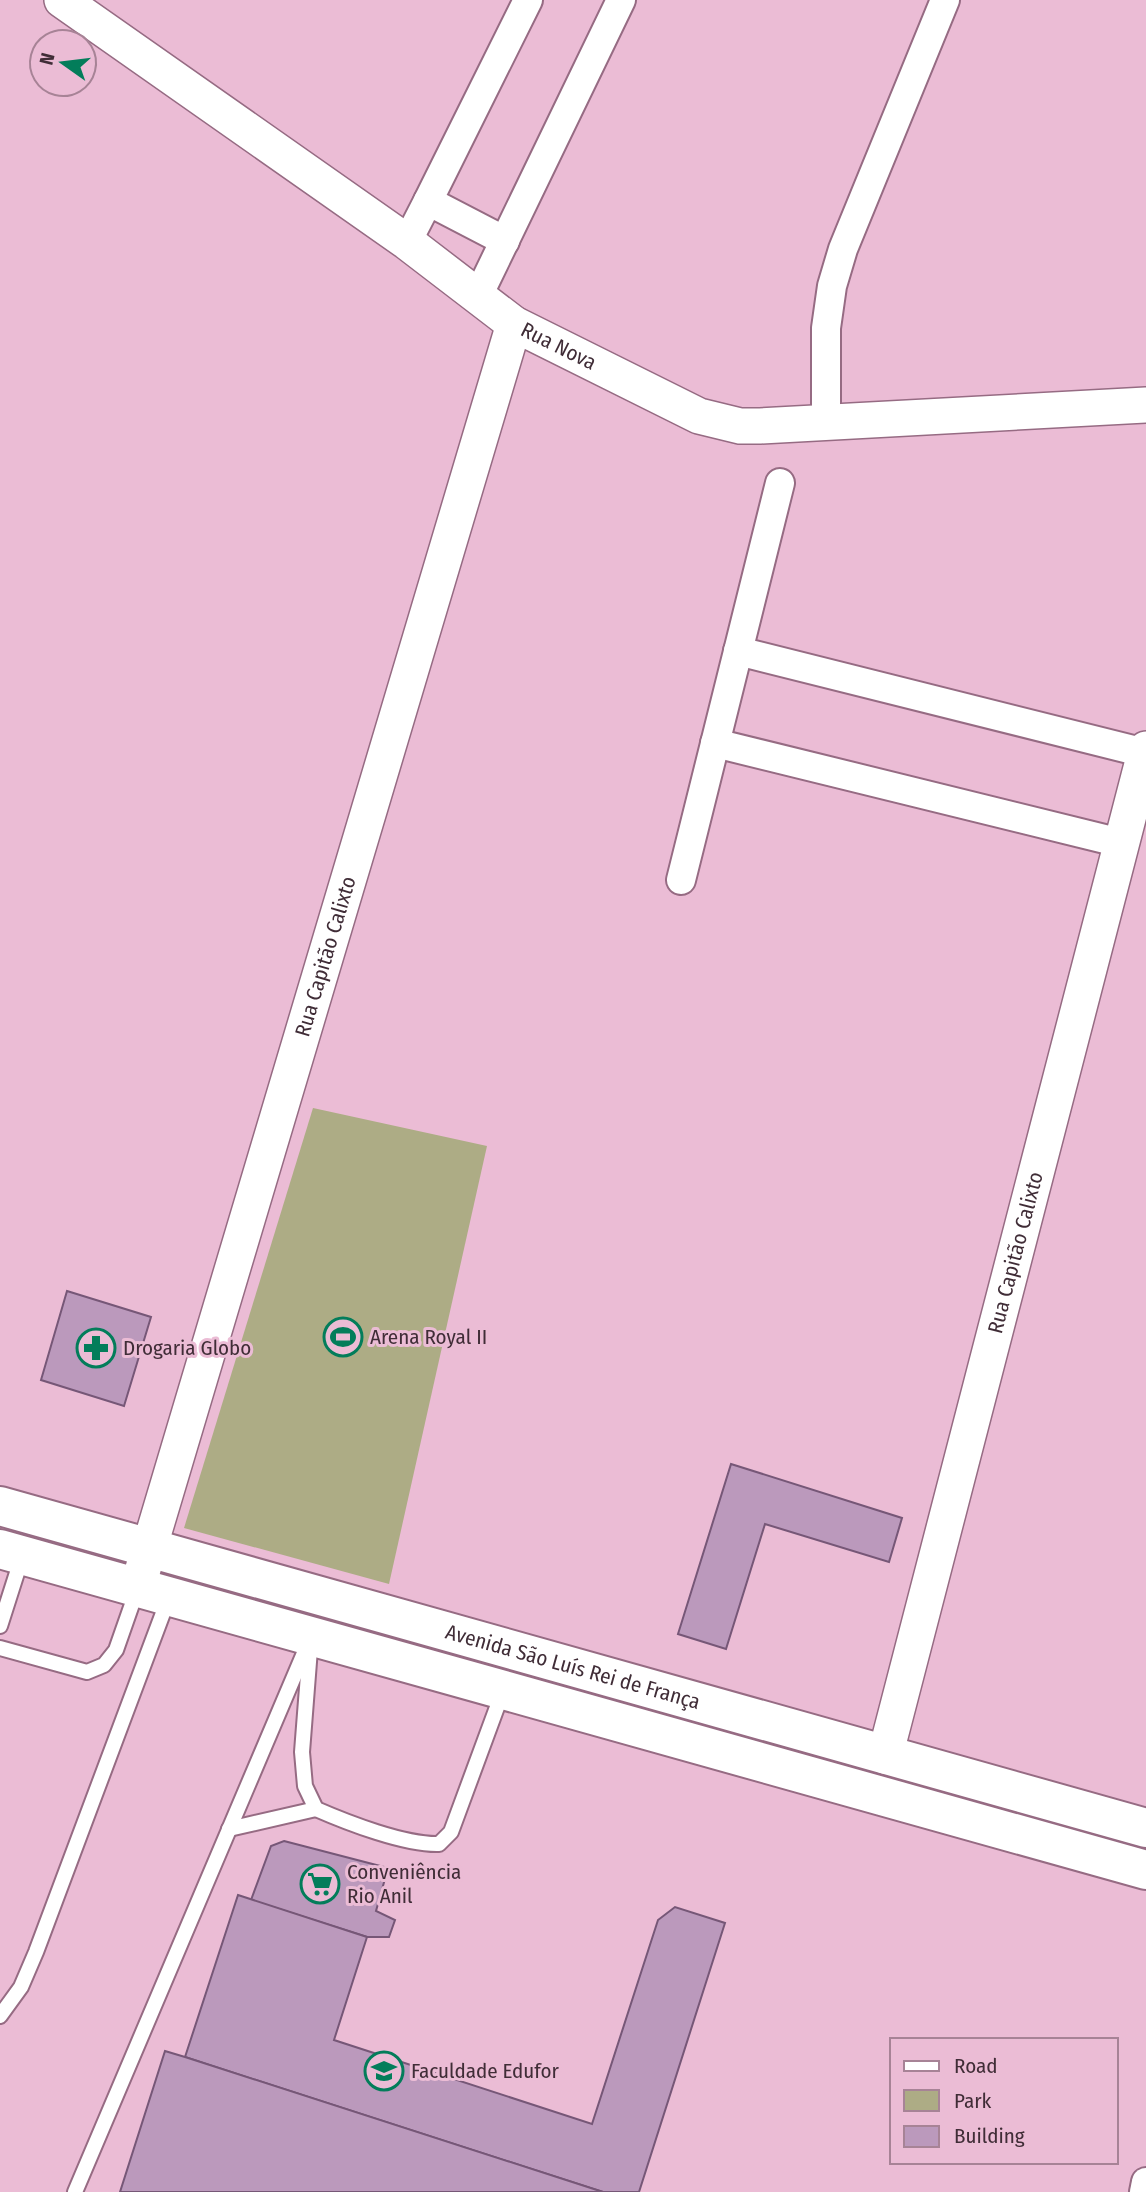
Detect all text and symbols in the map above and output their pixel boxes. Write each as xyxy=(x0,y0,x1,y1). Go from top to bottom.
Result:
north arrow xyxy=(28,28,98,98)
text: N xyxy=(34,51,60,67)
street label: Rua Nova xyxy=(517,317,601,376)
street label: Rua Capitão Calixto xyxy=(289,873,362,1040)
street label: Rua Capitão Calixto xyxy=(982,1169,1049,1336)
sports icon: Arena Royal II xyxy=(322,1316,364,1358)
place label: Arena Royal II xyxy=(370,1324,487,1350)
pharmacy icon: Drogaria Globo xyxy=(75,1327,117,1369)
place label: Drogaria Globo xyxy=(123,1335,251,1361)
street label: Avenida São Luís Rei de França xyxy=(443,1619,703,1715)
place label: Conveniência Rio Anil xyxy=(347,1859,461,1909)
supermarket icon: Conveniência Rio Anil xyxy=(299,1863,341,1905)
legend xyxy=(890,2038,1118,2164)
school or university icon: Faculdade Edufor xyxy=(363,2050,405,2092)
text: Road xyxy=(954,2053,998,2079)
place label: Faculdade Edufor xyxy=(411,2058,560,2084)
text: Park xyxy=(954,2088,992,2114)
text: Building xyxy=(954,2123,1025,2149)

